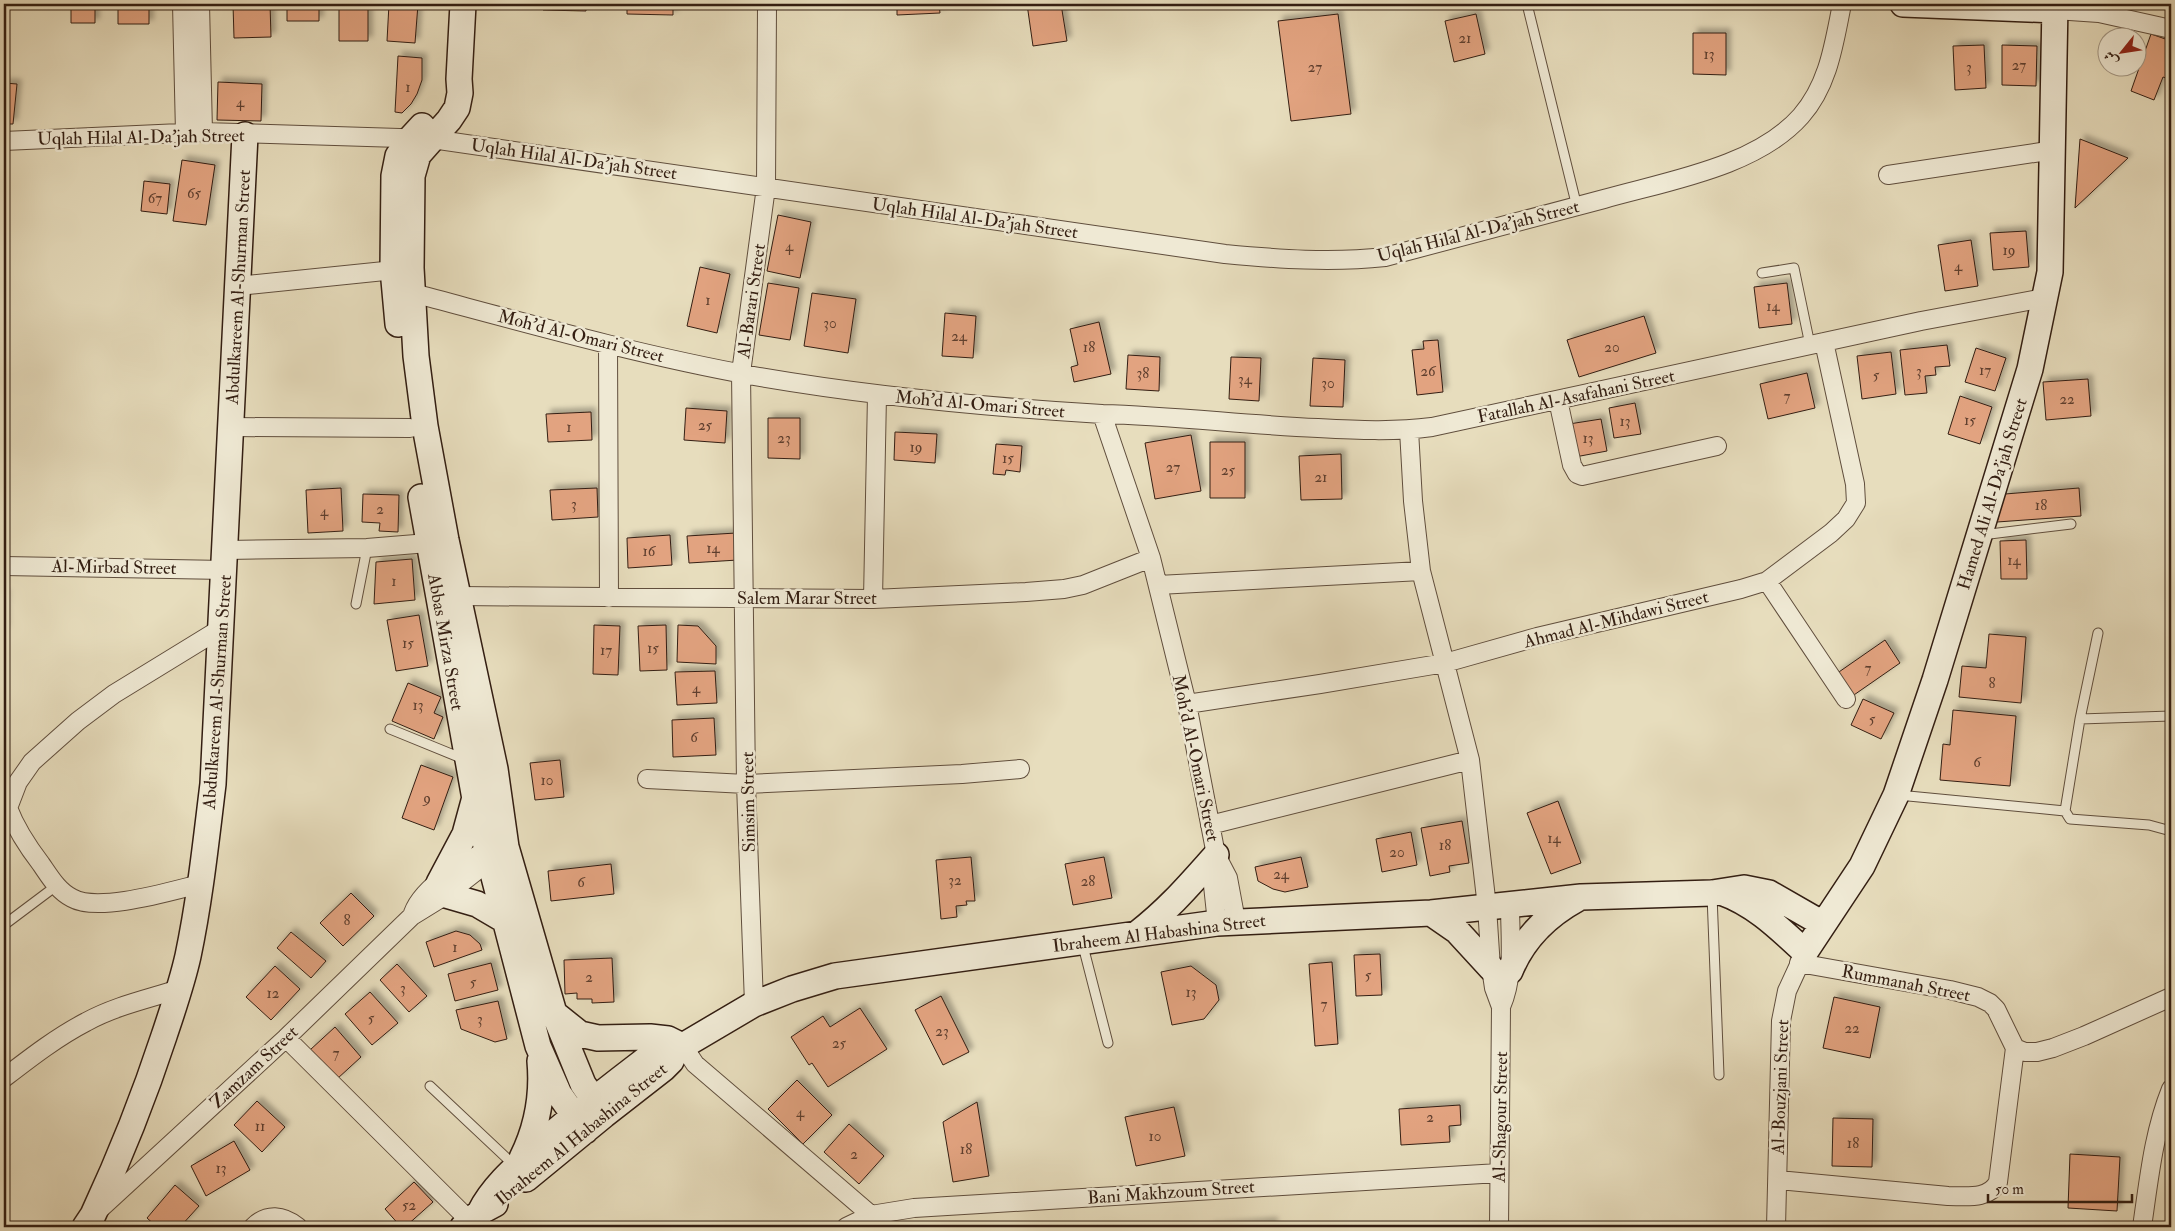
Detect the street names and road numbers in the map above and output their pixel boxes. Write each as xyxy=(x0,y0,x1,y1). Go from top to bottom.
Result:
street label: Uqlah Hilal Al-Da’jah Street xyxy=(37,124,245,151)
street label: Uqlah Hilal Al-Da’jah Street xyxy=(470,134,678,185)
street label: Abdulkareem Al-Shurman Street xyxy=(221,169,256,406)
street label: Uqlah Hilal Al-Da’jah Street xyxy=(871,193,1079,244)
street label: Uqlah Hilal Al-Da’jah Street xyxy=(1375,195,1582,268)
street label: Al-Barari Street xyxy=(732,242,771,361)
street label: Moh’d Al-Omari Street xyxy=(496,305,666,368)
street label: Fatallah Al-Asafahani Street xyxy=(1475,364,1677,429)
street label: Moh’d Al-Omari Street xyxy=(894,386,1066,423)
street label: Hamed Ali Al-Da’jah Street xyxy=(1952,395,2033,593)
street label: Al-Mirbad Street xyxy=(50,555,177,580)
street label: Abbas Mirza Street xyxy=(422,571,469,713)
street label: Abdulkareem Al-Shurman Street xyxy=(198,574,237,811)
street label: Ahmad Al-Mihdawi Street xyxy=(1521,585,1711,654)
street label: Salem Marar Street xyxy=(737,587,877,610)
street label: Moh’d Al-Omari Street xyxy=(1167,672,1224,844)
street label: Simsim Street xyxy=(736,751,761,853)
street label: Ibraheem Al Habashina Street xyxy=(1051,909,1267,958)
street label: Rummanah Street xyxy=(1840,960,1972,1007)
street label: Al-Bouzjani Street xyxy=(1767,1019,1794,1156)
street label: Zamzam Street xyxy=(205,1021,303,1114)
street label: Al-Shagour Street xyxy=(1488,1051,1513,1184)
street label: Ibraheem Al Habashina Street xyxy=(491,1058,672,1211)
street label: Bani Makhzoum Street xyxy=(1087,1175,1256,1210)

